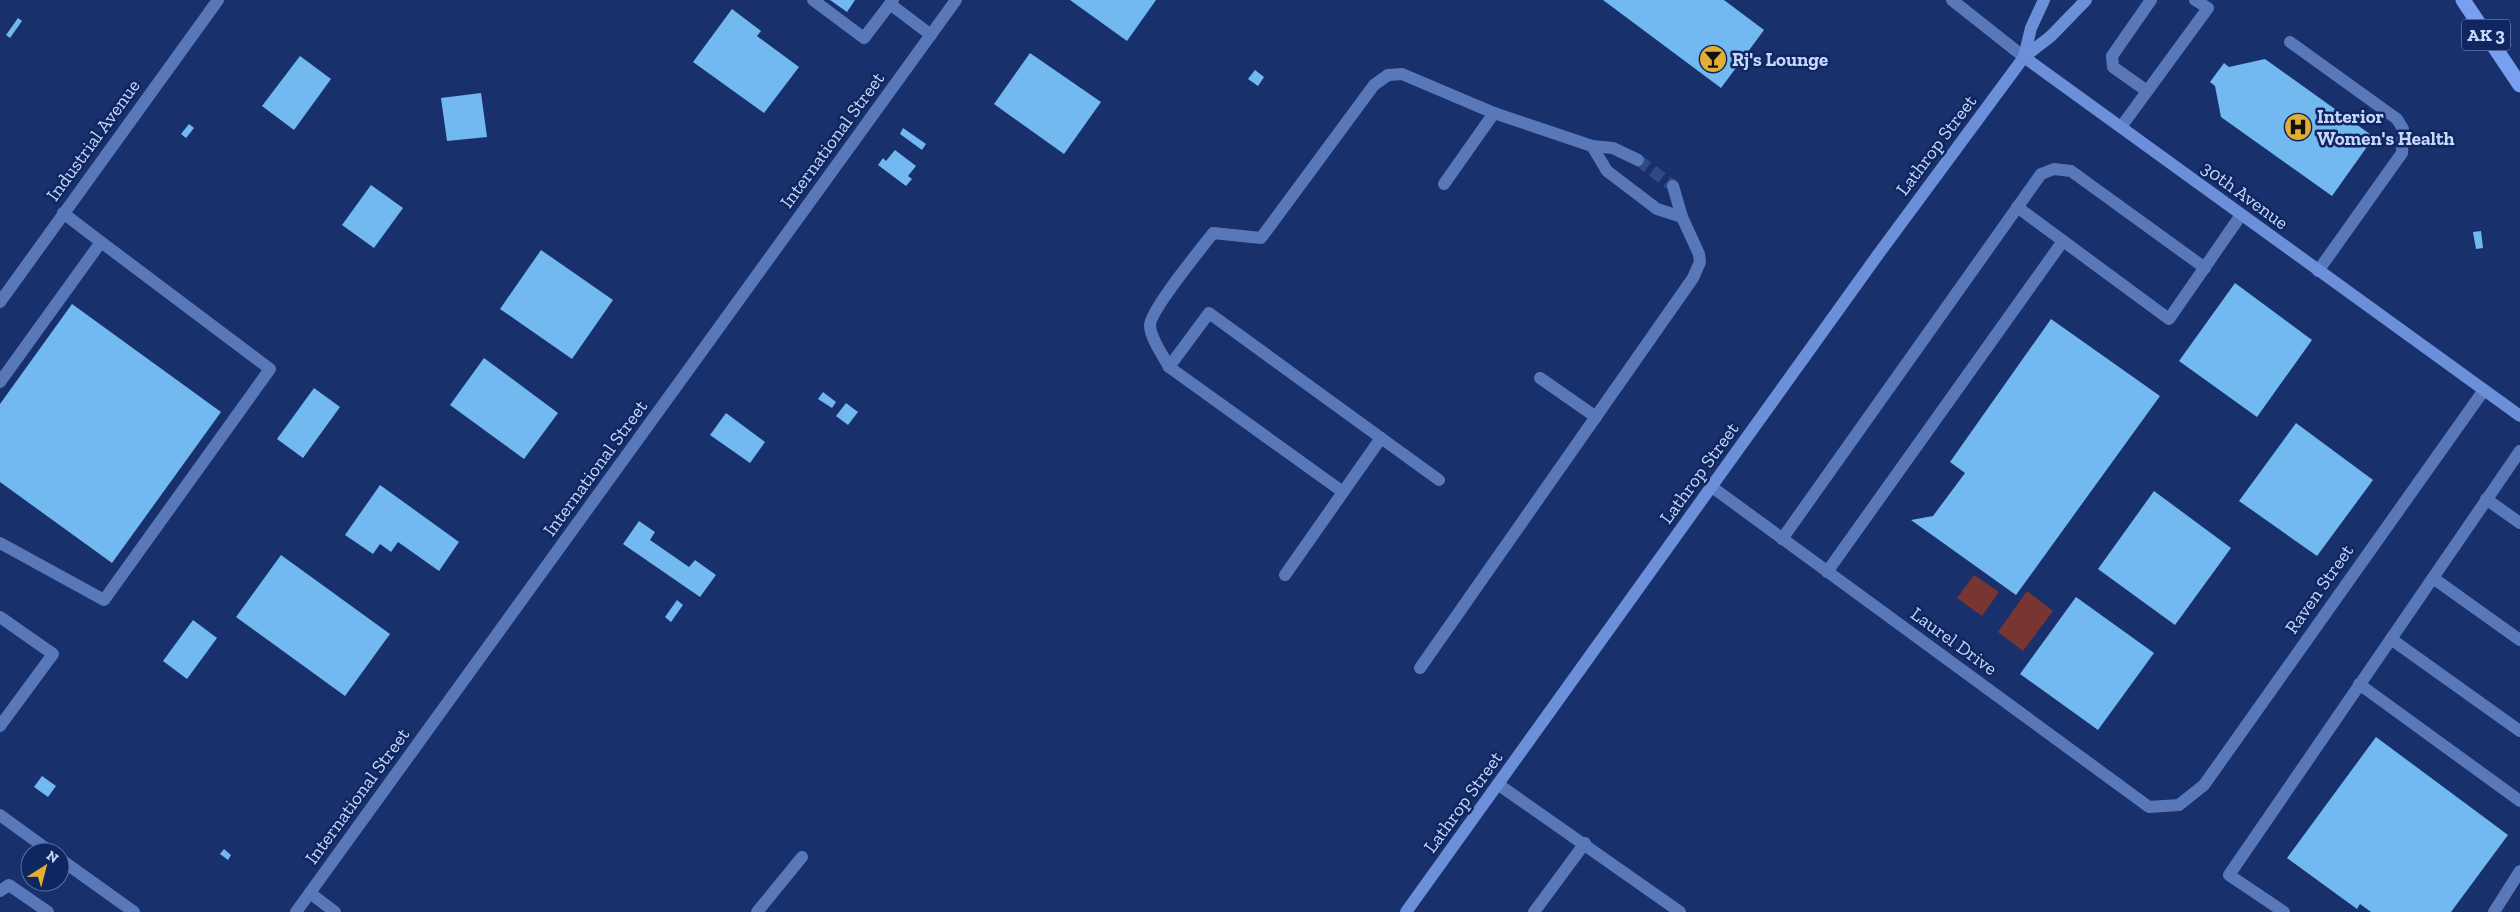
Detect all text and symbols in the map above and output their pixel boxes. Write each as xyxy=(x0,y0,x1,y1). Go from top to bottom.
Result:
road number: AK 3 xyxy=(2462,20,2510,50)
bar icon: Rj's Lounge xyxy=(1698,44,1728,74)
place label: Rj's Lounge xyxy=(1732,48,1828,71)
street label: International Street xyxy=(775,67,889,213)
street label: Industrial Avenue xyxy=(41,75,145,205)
street label: Lathrop Street xyxy=(1891,90,1981,200)
place label: Interior Women's Health xyxy=(2317,105,2455,150)
hospital icon: Interior Women's Health xyxy=(2283,112,2313,142)
street label: 30th Avenue xyxy=(2197,156,2293,234)
street label: International Street xyxy=(538,395,652,541)
street label: Lathrop Street xyxy=(1654,418,1744,528)
street label: Raven Street xyxy=(2280,540,2358,638)
street label: Laurel Drive xyxy=(1906,602,2002,680)
street label: International Street xyxy=(300,723,414,869)
street label: Lathrop Street xyxy=(1418,747,1508,857)
north arrow xyxy=(20,842,70,892)
text: N xyxy=(43,847,62,867)

